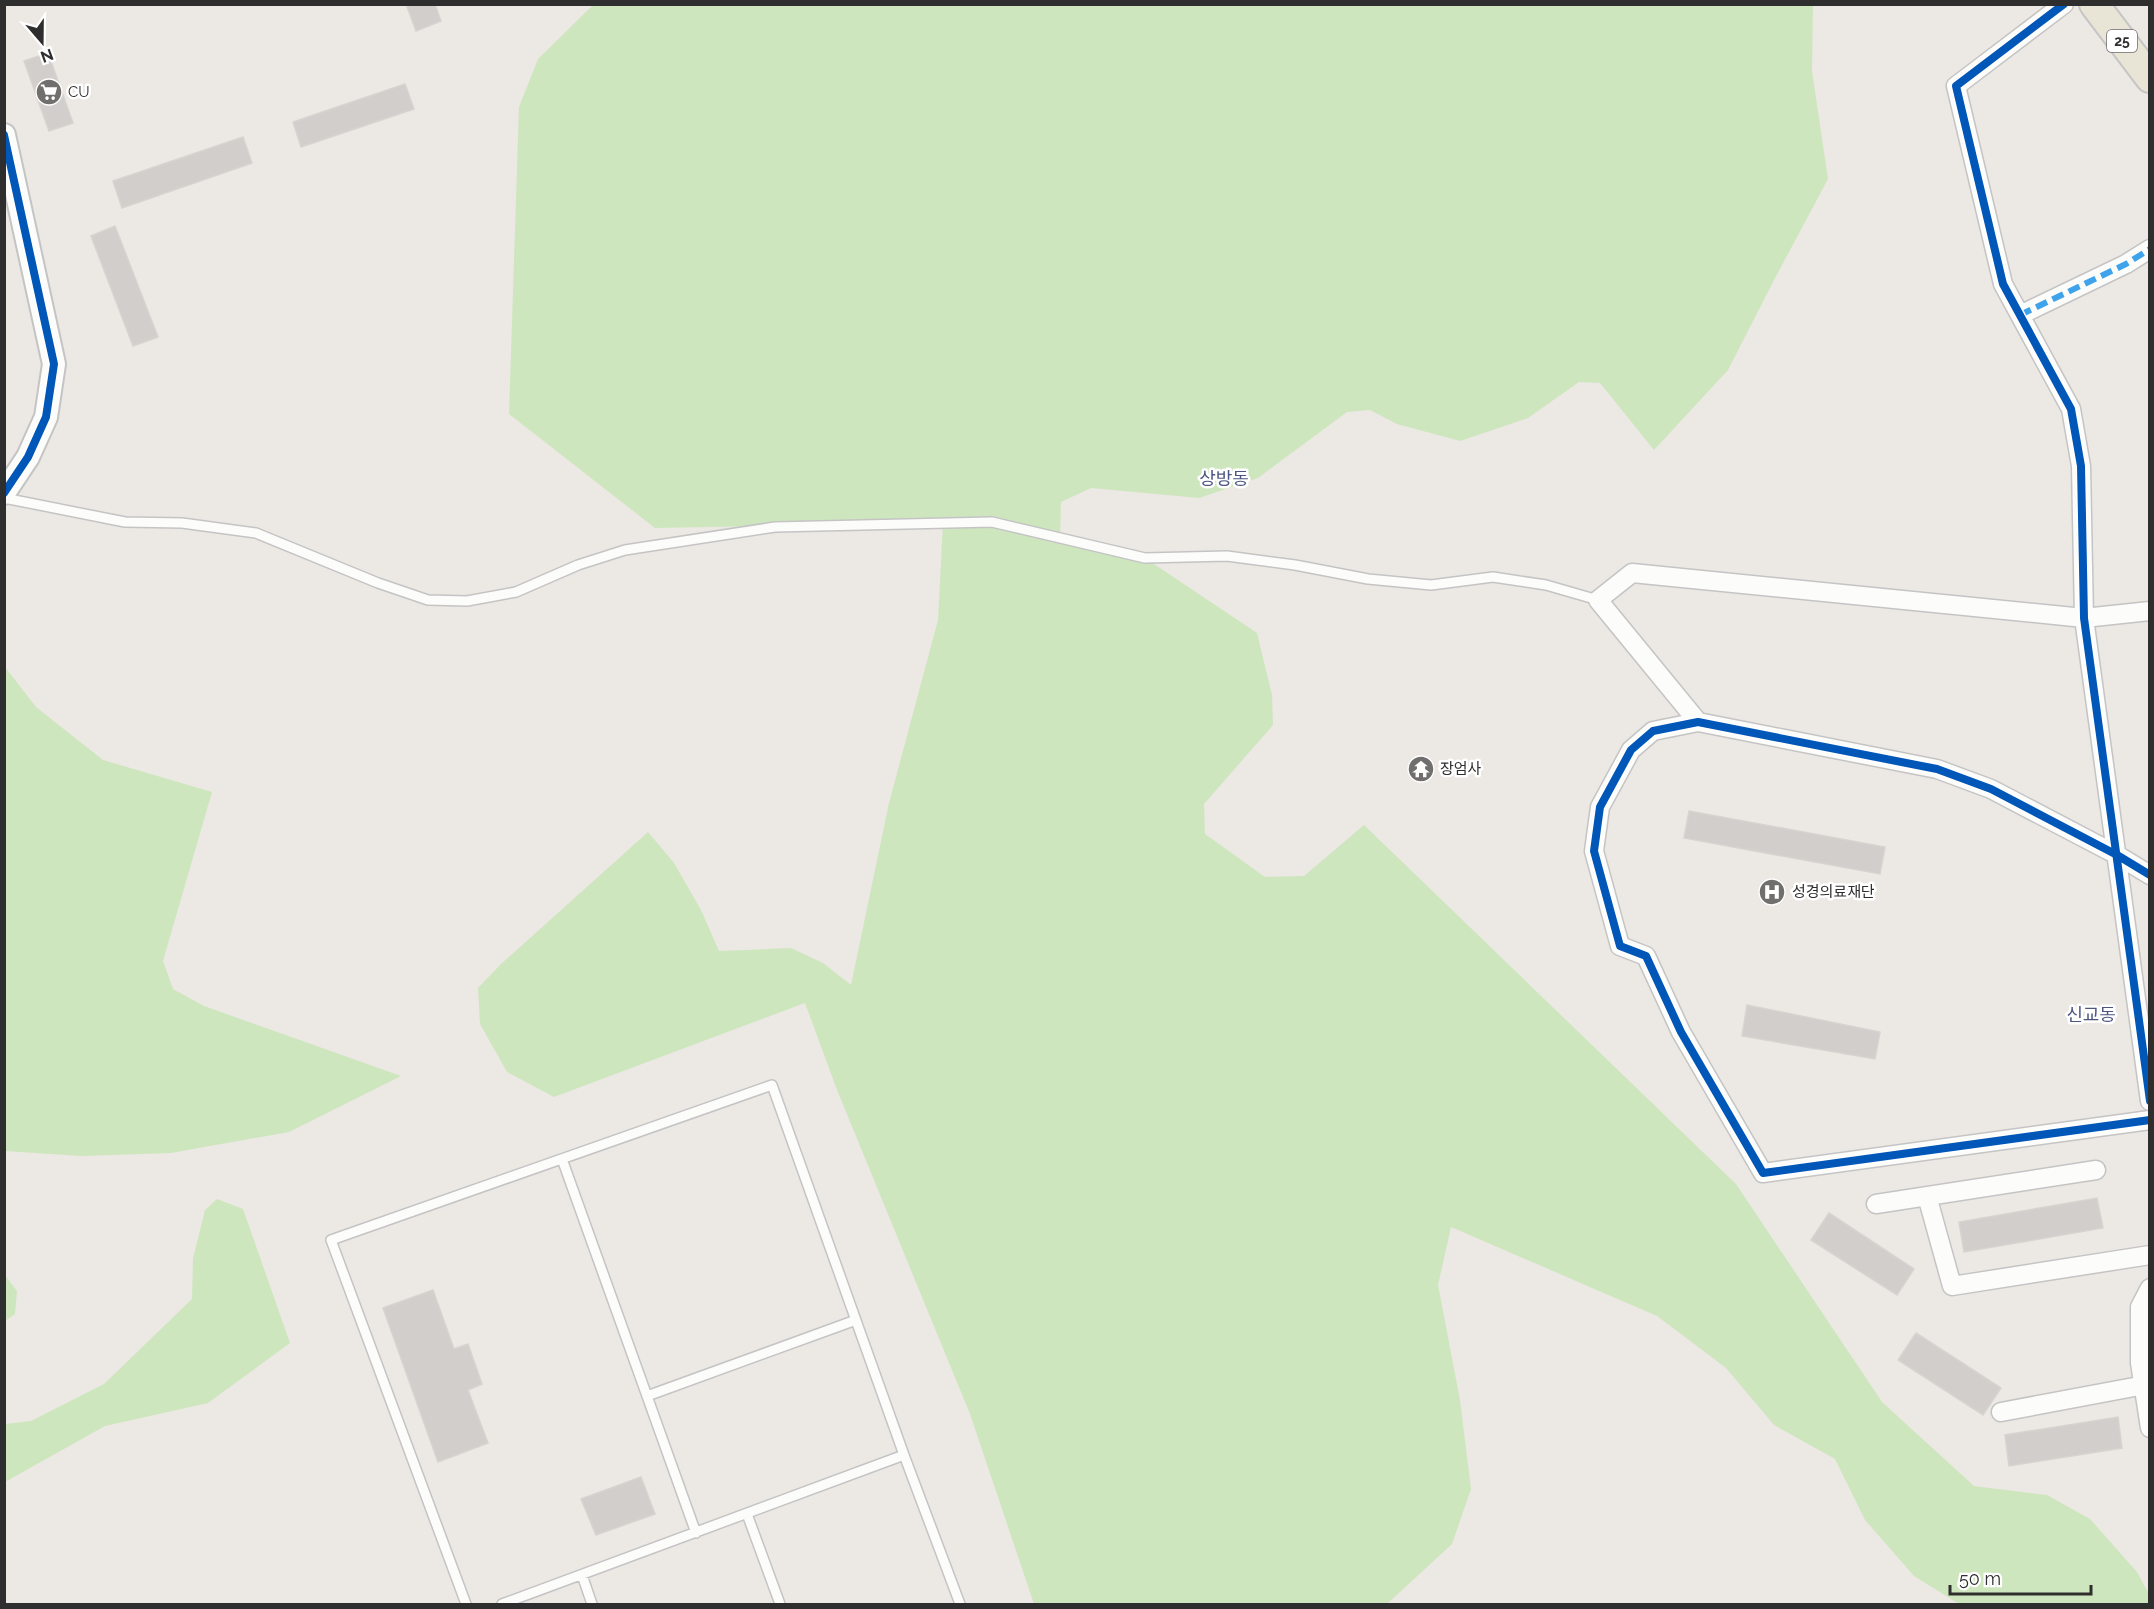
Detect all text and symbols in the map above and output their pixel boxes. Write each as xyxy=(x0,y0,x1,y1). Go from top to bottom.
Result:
north arrow xyxy=(12,12,72,72)
road number: 25 xyxy=(2107,30,2137,52)
text: N xyxy=(38,45,56,67)
supermarket icon: CU xyxy=(34,77,64,107)
place label: CU xyxy=(68,83,90,101)
district label: 상방동 xyxy=(1199,468,1249,489)
temple icon: 장엄사 xyxy=(1406,754,1436,784)
place label: 장엄사 xyxy=(1440,760,1482,778)
hospital icon: 성경의료재단 xyxy=(1757,877,1787,907)
place label: 성경의료재단 xyxy=(1792,883,1875,901)
district label: 신교동 xyxy=(2066,1004,2116,1025)
scale bar xyxy=(1950,1558,2091,1596)
text: 50 m xyxy=(1959,1568,2001,1589)

